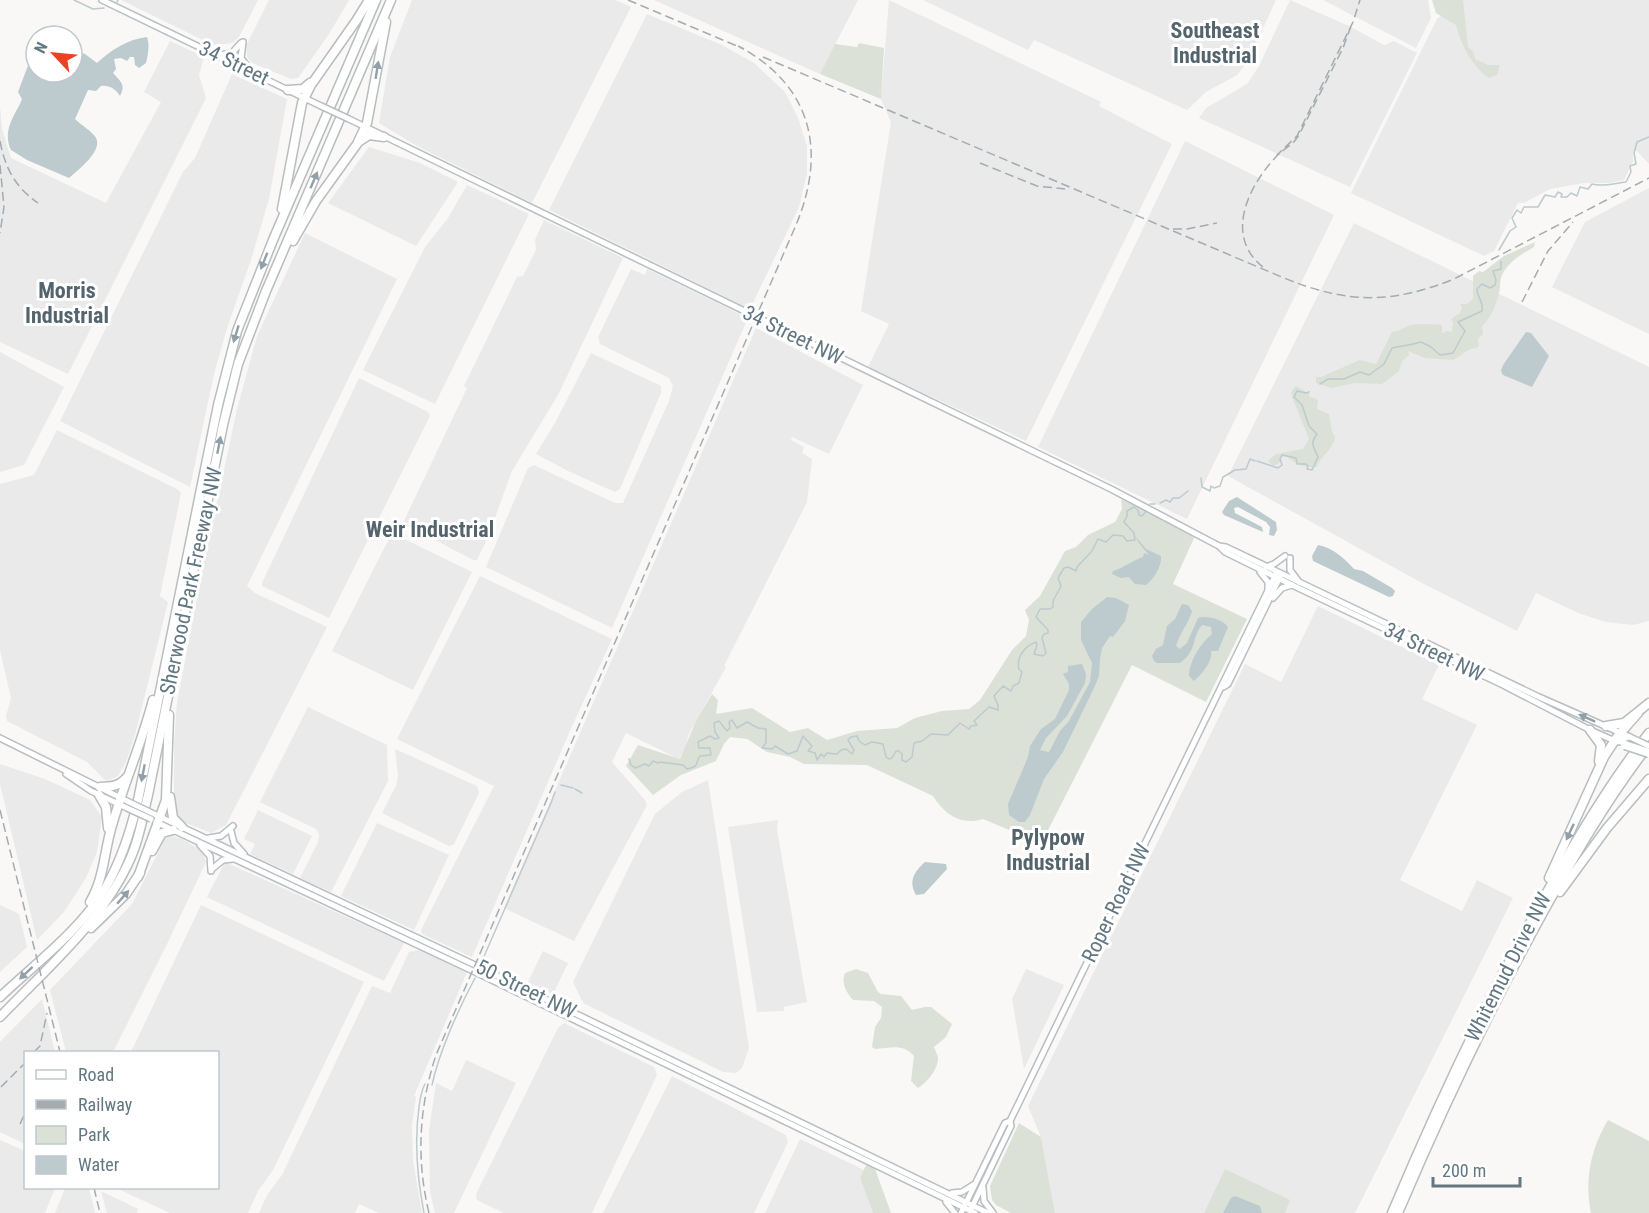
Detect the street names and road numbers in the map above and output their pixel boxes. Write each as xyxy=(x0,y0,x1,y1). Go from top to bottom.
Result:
street label: 34 Street xyxy=(195,36,273,90)
street label: 34 Street NW xyxy=(739,300,847,370)
street label: Sherwood Park Freeway NW xyxy=(155,465,227,697)
street label: 34 Street NW xyxy=(1380,617,1488,687)
street label: Roper Road NW xyxy=(1077,840,1155,966)
street label: Whitemud Drive NW xyxy=(1460,889,1556,1045)
street label: 50 Street NW xyxy=(472,954,580,1024)

